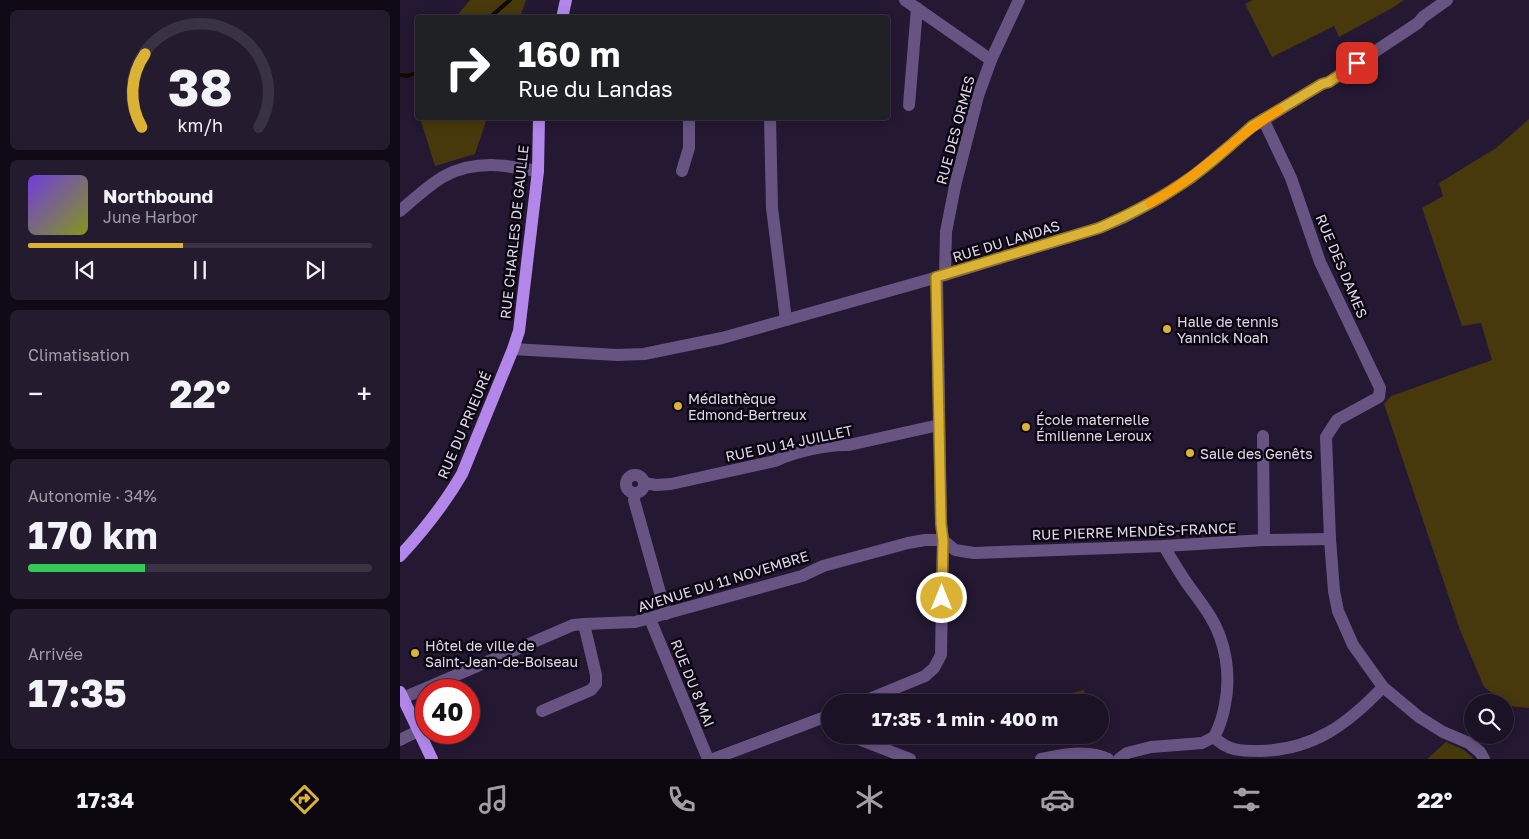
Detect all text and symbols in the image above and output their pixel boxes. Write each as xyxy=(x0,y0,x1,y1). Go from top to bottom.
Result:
text: 160 m xyxy=(518,33,620,75)
icon: right xyxy=(435,35,500,100)
pin xyxy=(1336,42,1378,84)
icon: arrive xyxy=(1343,49,1371,77)
text: 38 xyxy=(167,55,233,117)
street label: RUE DES ORMES xyxy=(932,74,978,186)
text: Rue du Landas xyxy=(518,75,673,102)
text: km/h xyxy=(177,114,223,136)
street label: RUE CHARLES DE GAULLE xyxy=(496,144,532,320)
text: Northbound xyxy=(103,184,213,207)
text: June Harbor xyxy=(103,207,198,227)
street label: RUE DES DAMES xyxy=(1313,212,1371,320)
street label: RUE DU LANDAS xyxy=(950,217,1062,265)
icon: previous xyxy=(71,256,99,284)
icon: pause xyxy=(186,256,214,284)
icon: next xyxy=(301,256,329,284)
place label: Halle de tennis Yannick Noah xyxy=(1177,313,1278,346)
marker: Halle de tennis Yannick Noah xyxy=(1161,323,1173,335)
text: Climatisation xyxy=(28,345,130,365)
street label: RUE DU PRIEURÉ xyxy=(434,369,494,481)
text: 22° xyxy=(169,371,231,416)
text: − xyxy=(28,377,43,410)
text: + xyxy=(357,377,372,410)
place label: Médiathèque Edmond-Bertreux xyxy=(688,390,807,423)
marker: Médiathèque Edmond-Bertreux xyxy=(672,400,684,412)
place label: École maternelle Émilienne Leroux xyxy=(1036,411,1152,444)
street label: RUE DU 14 JUILLET xyxy=(724,421,855,465)
marker: École maternelle Émilienne Leroux xyxy=(1020,421,1032,433)
place label: Salle des Genêts xyxy=(1200,445,1313,462)
marker: Salle des Genêts xyxy=(1184,447,1196,459)
text: Autonomie · 34% xyxy=(28,486,157,506)
text: 170 km xyxy=(28,512,158,557)
street label: RUE PIERRE MENDÈS-FRANCE xyxy=(1031,519,1237,543)
street label: AVENUE DU 11 NOVEMBRE xyxy=(636,547,810,615)
position arrow xyxy=(915,571,967,623)
place label: Hôtel de ville de Saint-Jean-de-Boiseau xyxy=(425,637,578,670)
street label: RUE DU 8 MAI xyxy=(668,637,718,729)
text: Arrivée xyxy=(28,644,83,664)
marker: Hôtel de ville de Saint-Jean-de-Boiseau xyxy=(409,647,421,659)
text: 17:35 xyxy=(28,670,127,715)
speed limit sign: 40 xyxy=(415,679,480,744)
map controls xyxy=(1464,694,1514,744)
button: search xyxy=(1464,694,1514,744)
text: 17:35 · 1 min · 400 m xyxy=(872,707,1058,730)
icon: directions xyxy=(287,782,322,817)
icon: music xyxy=(476,782,511,817)
icon: phone xyxy=(664,782,699,817)
icon: climate xyxy=(852,782,887,817)
icon: car xyxy=(1040,782,1075,817)
icon: filters xyxy=(1229,782,1264,817)
text: 17:34 xyxy=(77,786,134,813)
text: 22° xyxy=(1417,786,1452,813)

